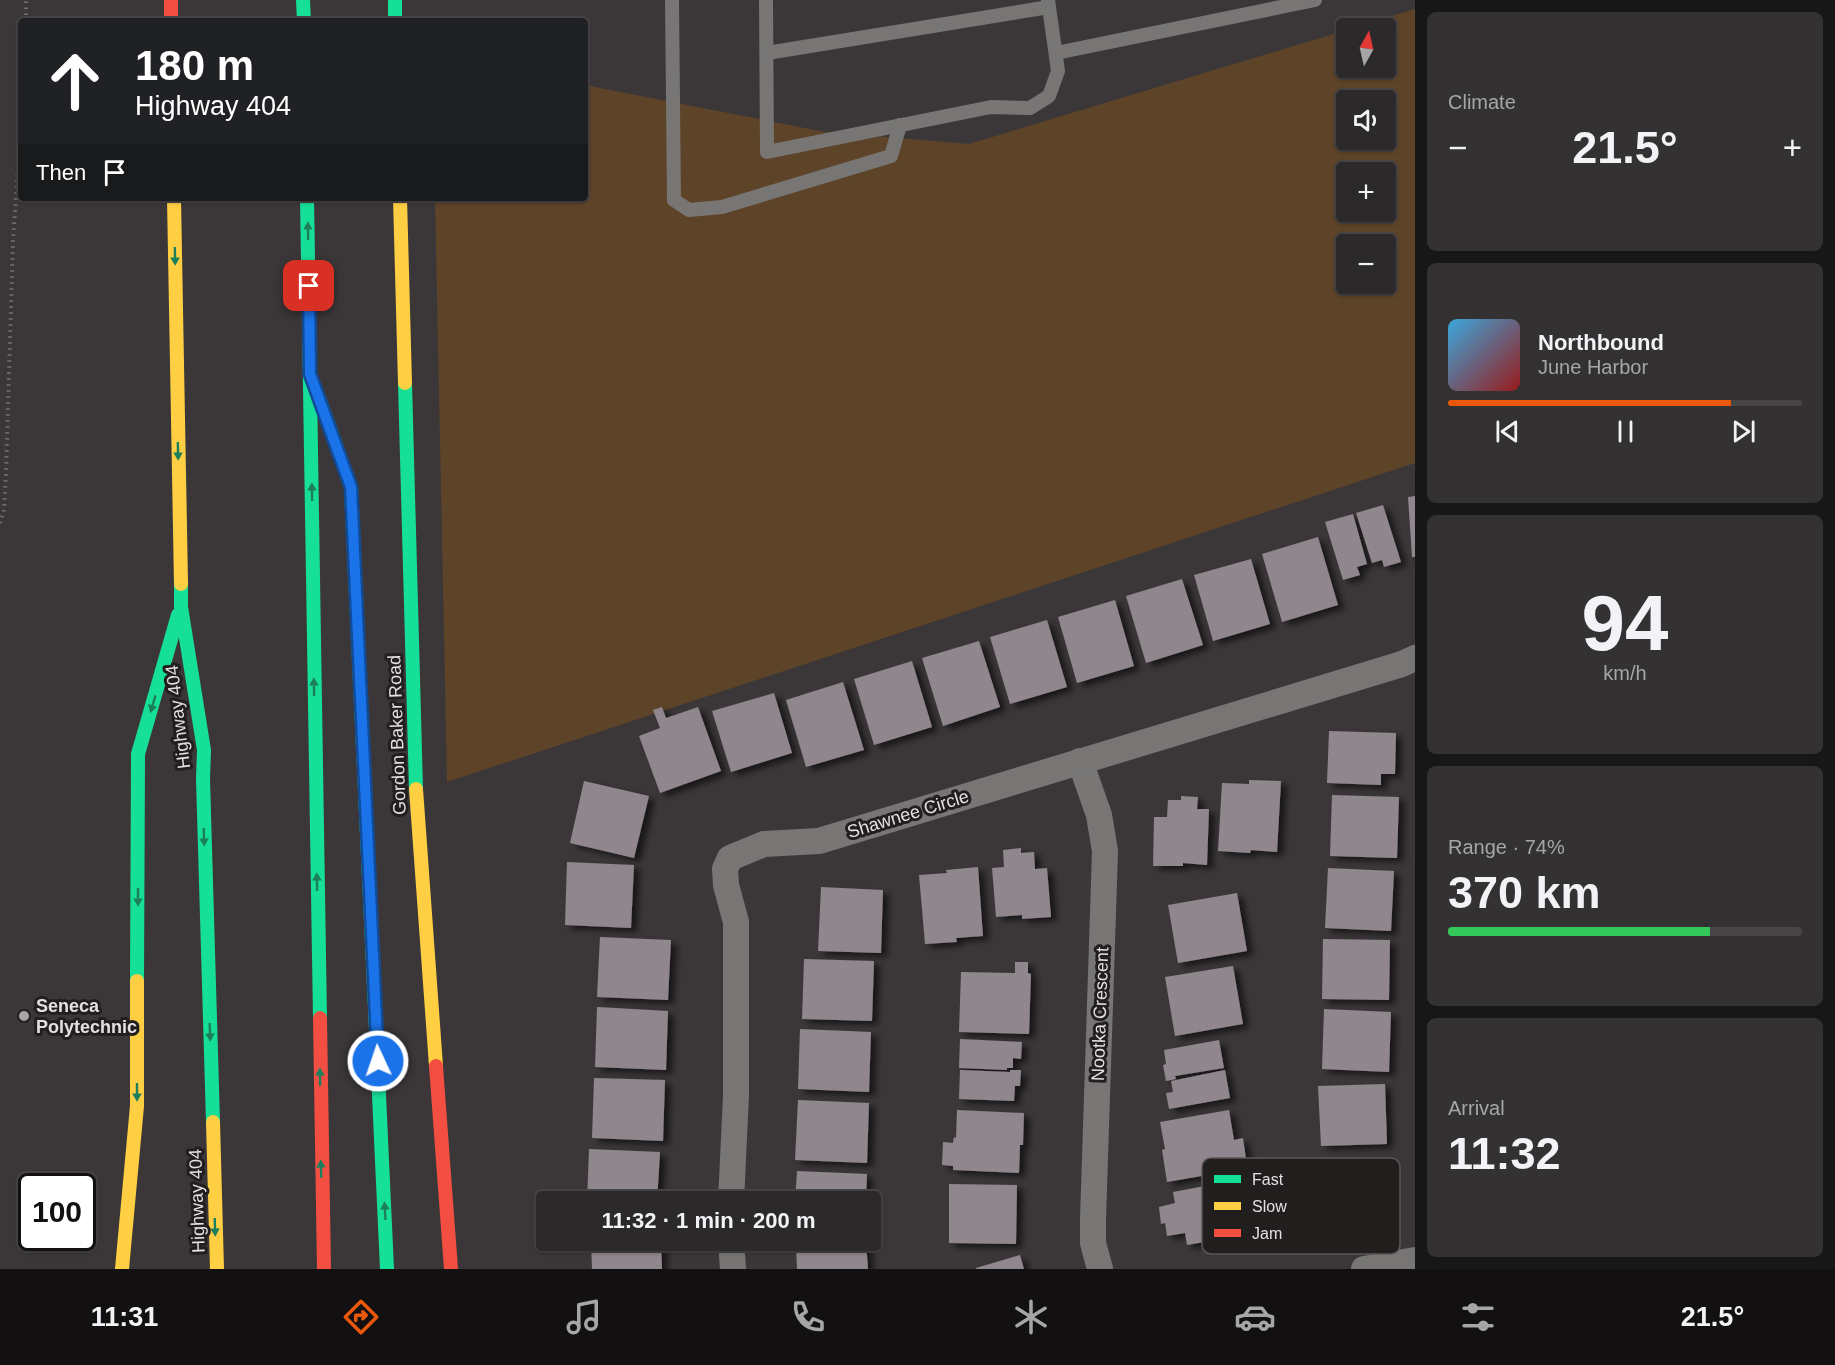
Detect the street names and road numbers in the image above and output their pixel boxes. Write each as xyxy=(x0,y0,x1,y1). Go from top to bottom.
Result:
street label: Gordon Baker Road xyxy=(384,655,410,815)
street label: Highway 404 xyxy=(162,664,194,770)
street label: Shawnee Circle xyxy=(845,786,971,842)
street label: Nootka Crescent xyxy=(1088,947,1112,1081)
street label: Highway 404 xyxy=(185,1149,209,1253)

